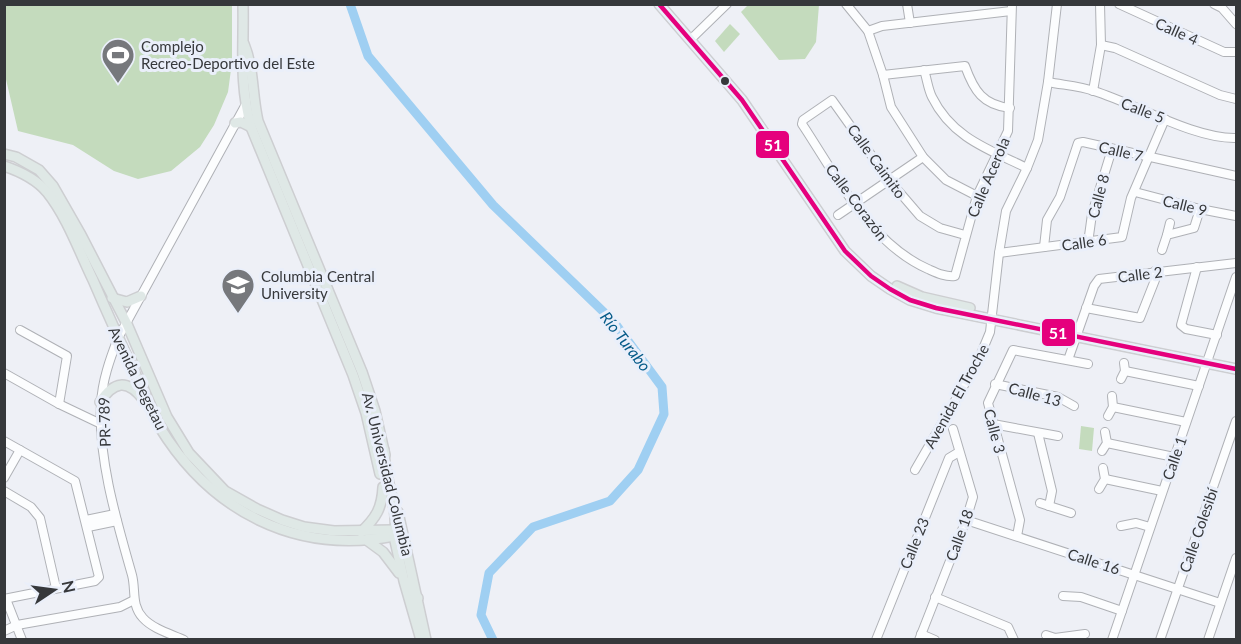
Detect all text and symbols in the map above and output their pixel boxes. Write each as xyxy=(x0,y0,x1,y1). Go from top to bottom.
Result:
street label: Calle 4 xyxy=(1153,14,1201,48)
sports icon: Complejo Recreo-Deportivo del Este xyxy=(100,37,136,84)
place label: Complejo Recreo-Deportivo del Este xyxy=(141,37,315,72)
unlabelled marker xyxy=(719,75,731,87)
street label: Calle 5 xyxy=(1119,94,1167,126)
street label: Calle Caimito xyxy=(844,120,910,202)
line badge: 51 xyxy=(755,130,790,159)
street label: Calle Acerola xyxy=(963,134,1013,220)
text: 51 xyxy=(764,135,782,154)
street label: Calle 7 xyxy=(1097,137,1145,165)
street label: Calle Corazón xyxy=(822,160,892,244)
street label: Calle 8 xyxy=(1083,172,1113,220)
street label: Calle 9 xyxy=(1161,191,1209,219)
street label: Calle 6 xyxy=(1060,230,1108,254)
street label: Calle 2 xyxy=(1117,262,1163,286)
school or university icon: Columbia Central University xyxy=(220,267,256,314)
place label: Columbia Central University xyxy=(261,267,375,302)
water label: Río Turabo xyxy=(597,307,655,375)
line badge: 51 xyxy=(1041,318,1076,347)
street label: Avenida Degetau xyxy=(105,323,171,433)
text: 51 xyxy=(1049,323,1067,342)
street label: Avenida El Troche xyxy=(920,341,992,451)
street label: Calle 13 xyxy=(1007,378,1063,410)
street label: Av. Universidad Columbia xyxy=(359,390,417,558)
street label: PR-789 xyxy=(94,397,114,447)
street label: Calle 3 xyxy=(980,407,1010,455)
street label: Calle 1 xyxy=(1158,434,1190,482)
street label: Calle Colesibí xyxy=(1175,484,1221,575)
street label: Calle 18 xyxy=(941,507,977,563)
street label: Calle 23 xyxy=(896,515,932,571)
street label: Calle 16 xyxy=(1066,544,1123,578)
north arrow xyxy=(24,560,84,620)
text: N xyxy=(58,578,80,595)

